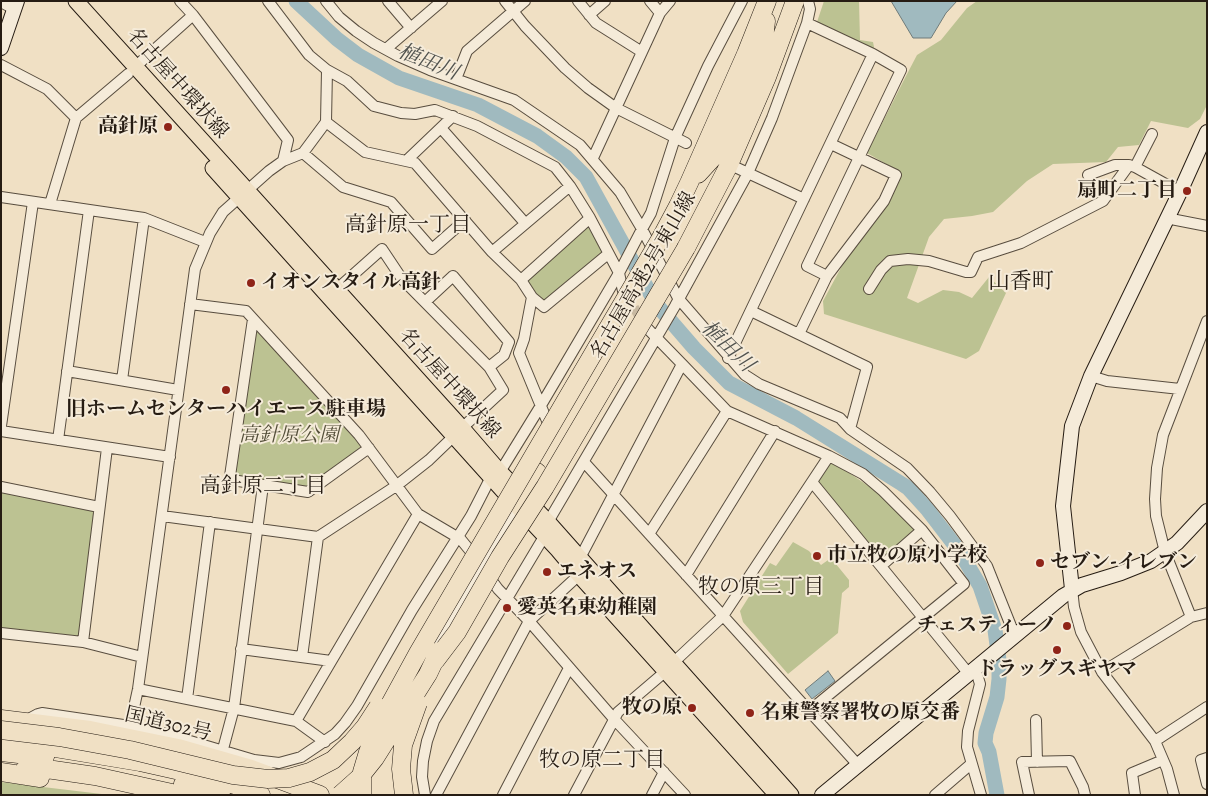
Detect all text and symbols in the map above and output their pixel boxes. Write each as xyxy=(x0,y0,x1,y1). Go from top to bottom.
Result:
street label: 名古屋中環状線 xyxy=(121,24,233,144)
water label: 植田川 xyxy=(394,40,462,86)
place label: 高針原 xyxy=(98,115,158,139)
marker: 高針原 xyxy=(162,121,174,133)
place label: 扇町二丁目 xyxy=(1077,179,1177,203)
marker: 扇町二丁目 xyxy=(1181,185,1193,197)
street label: 名古屋高速2号東山線 xyxy=(586,188,702,364)
district label: 高針原一丁目 xyxy=(345,213,471,239)
district label: 山香町 xyxy=(988,270,1054,296)
place label: イオンスタイル高針 xyxy=(261,271,441,295)
marker: イオンスタイル高針 xyxy=(245,277,257,289)
water label: 植田川 xyxy=(696,316,758,378)
street label: 名古屋中環状線 xyxy=(393,324,505,444)
marker: 旧ホームセンターハイエース駐車場 xyxy=(220,384,232,396)
place label: 旧ホームセンターハイエース駐車場 xyxy=(66,398,386,422)
park label: 高針原公園 xyxy=(239,424,339,448)
district label: 高針原二丁目 xyxy=(200,474,326,500)
place label: 市立牧の原小学校 xyxy=(827,544,987,568)
marker: 市立牧の原小学校 xyxy=(811,550,823,562)
place label: セブン-イレブン xyxy=(1050,551,1197,575)
marker: セブン-イレブン xyxy=(1034,557,1046,569)
place label: エネオス xyxy=(557,560,637,584)
marker: エネオス xyxy=(541,566,553,578)
district label: 牧の原三丁目 xyxy=(698,575,824,601)
place label: 愛英名東幼稚園 xyxy=(517,596,657,620)
marker: 愛英名東幼稚園 xyxy=(501,602,513,614)
place label: チェスティーノ xyxy=(917,614,1057,638)
marker: チェスティーノ xyxy=(1061,620,1073,632)
marker: ドラッグスギヤマ xyxy=(1051,644,1063,656)
place label: ドラッグスギヤマ xyxy=(977,658,1137,682)
place label: 牧の原 xyxy=(622,696,682,720)
place label: 名東警察署牧の原交番 xyxy=(760,701,960,725)
marker: 牧の原 xyxy=(686,702,698,714)
street label: 国道302号 xyxy=(122,703,214,747)
marker: 名東警察署牧の原交番 xyxy=(744,707,756,719)
district label: 牧の原二丁目 xyxy=(539,748,665,774)

